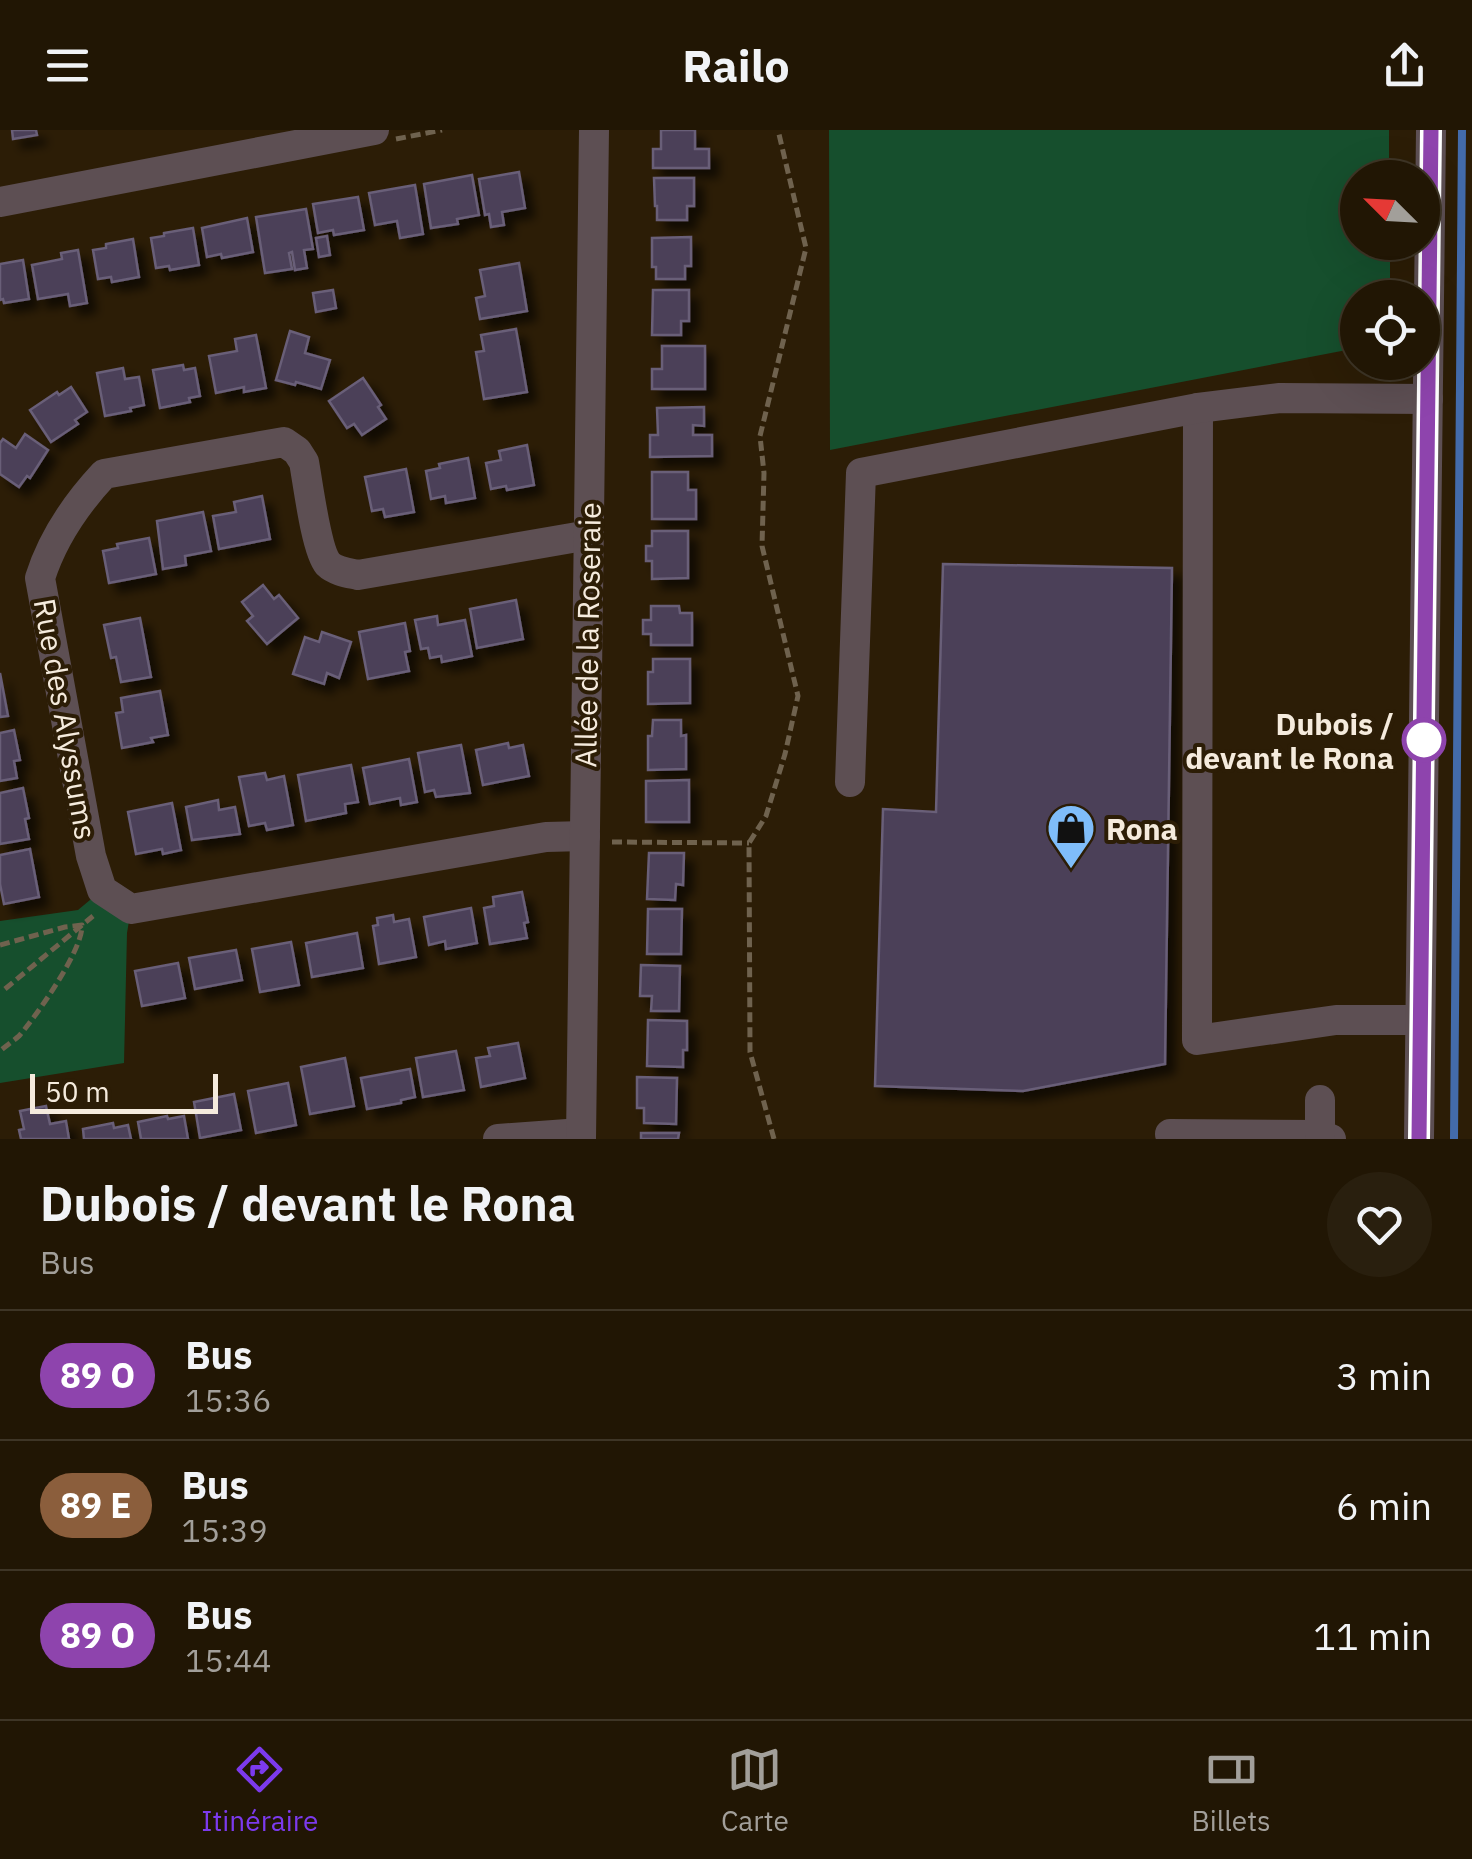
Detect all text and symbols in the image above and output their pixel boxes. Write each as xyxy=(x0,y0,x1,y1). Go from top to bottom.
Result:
text: Railo xyxy=(682,36,790,94)
icon: menu xyxy=(40,38,95,93)
icon: share xyxy=(1377,38,1432,93)
north arrow xyxy=(1340,160,1440,260)
map controls xyxy=(1340,160,1440,380)
button: locate xyxy=(1340,280,1440,380)
street label: Allée de la Roseraie xyxy=(565,502,609,768)
street label: Rue des Alyssums xyxy=(26,595,106,843)
place label: Dubois / devant le Rona xyxy=(1185,704,1394,777)
marker: Dubois / devant le Rona xyxy=(1403,719,1445,761)
shop icon: Rona xyxy=(1045,802,1097,870)
place label: Rona xyxy=(1106,809,1178,848)
scale bar xyxy=(30,1069,218,1114)
text: 50 m xyxy=(45,1073,110,1110)
text: Dubois / devant le Rona xyxy=(40,1172,575,1234)
button: heart xyxy=(1327,1172,1432,1277)
text: Bus xyxy=(40,1241,95,1283)
text: Bus xyxy=(185,1330,252,1379)
text: 3 min xyxy=(1336,1351,1432,1400)
text: 89 O xyxy=(60,1352,135,1398)
text: 15:36 xyxy=(185,1379,271,1421)
text: Bus xyxy=(182,1460,249,1509)
text: 6 min xyxy=(1336,1481,1432,1530)
text: 89 E xyxy=(60,1482,132,1528)
text: 15:39 xyxy=(182,1509,268,1551)
text: Bus xyxy=(185,1590,252,1639)
text: 11 min xyxy=(1313,1611,1432,1660)
text: 89 O xyxy=(60,1612,135,1658)
text: 15:44 xyxy=(185,1639,271,1681)
tab: Itinéraire xyxy=(201,1742,318,1839)
tab: Carte xyxy=(721,1742,789,1839)
tab: Billets xyxy=(1191,1742,1271,1839)

